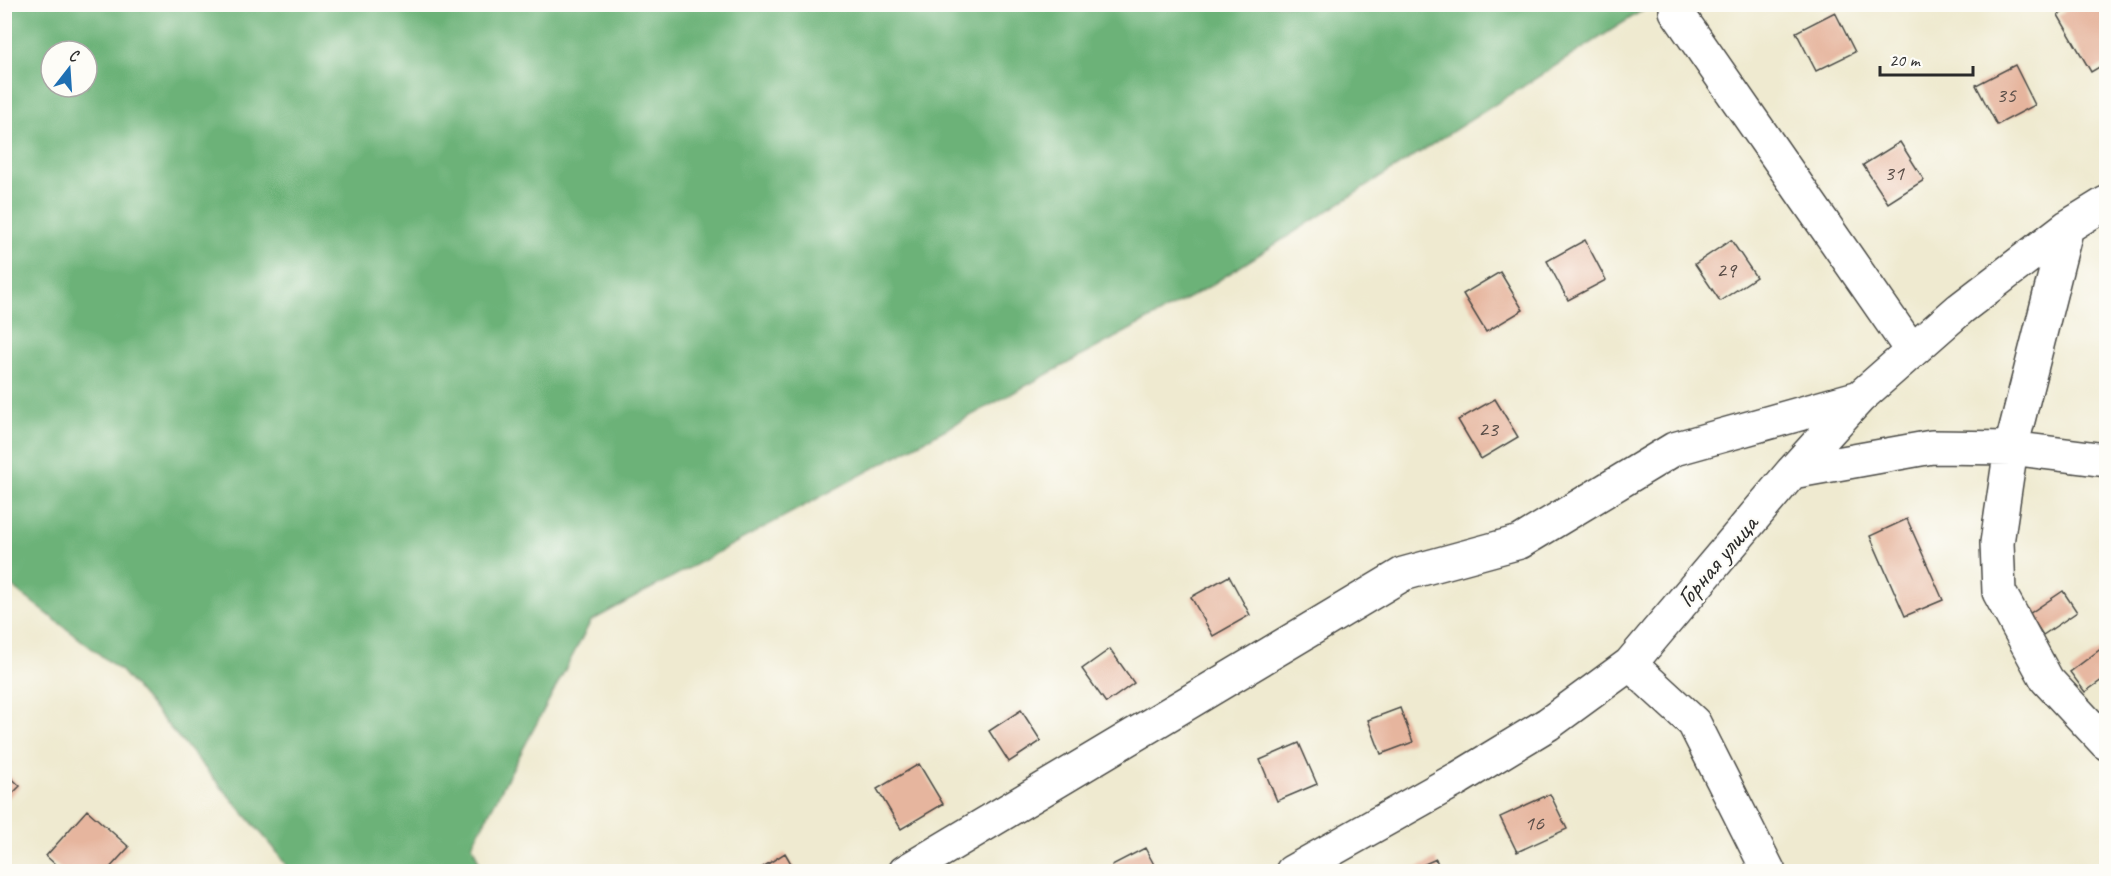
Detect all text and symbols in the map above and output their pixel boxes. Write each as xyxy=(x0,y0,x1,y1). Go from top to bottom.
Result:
north arrow xyxy=(39,39,99,99)
scale bar xyxy=(1880,39,1973,77)
text: С xyxy=(66,45,82,67)
text: 20 m xyxy=(1889,49,1922,71)
house number: 35 xyxy=(1996,81,2017,109)
house number: 31 xyxy=(1884,159,1905,187)
house number: 29 xyxy=(1716,256,1738,284)
house number: 23 xyxy=(1478,415,1500,443)
street label: Горная улица xyxy=(1669,506,1766,614)
house number: 16 xyxy=(1524,809,1545,837)

